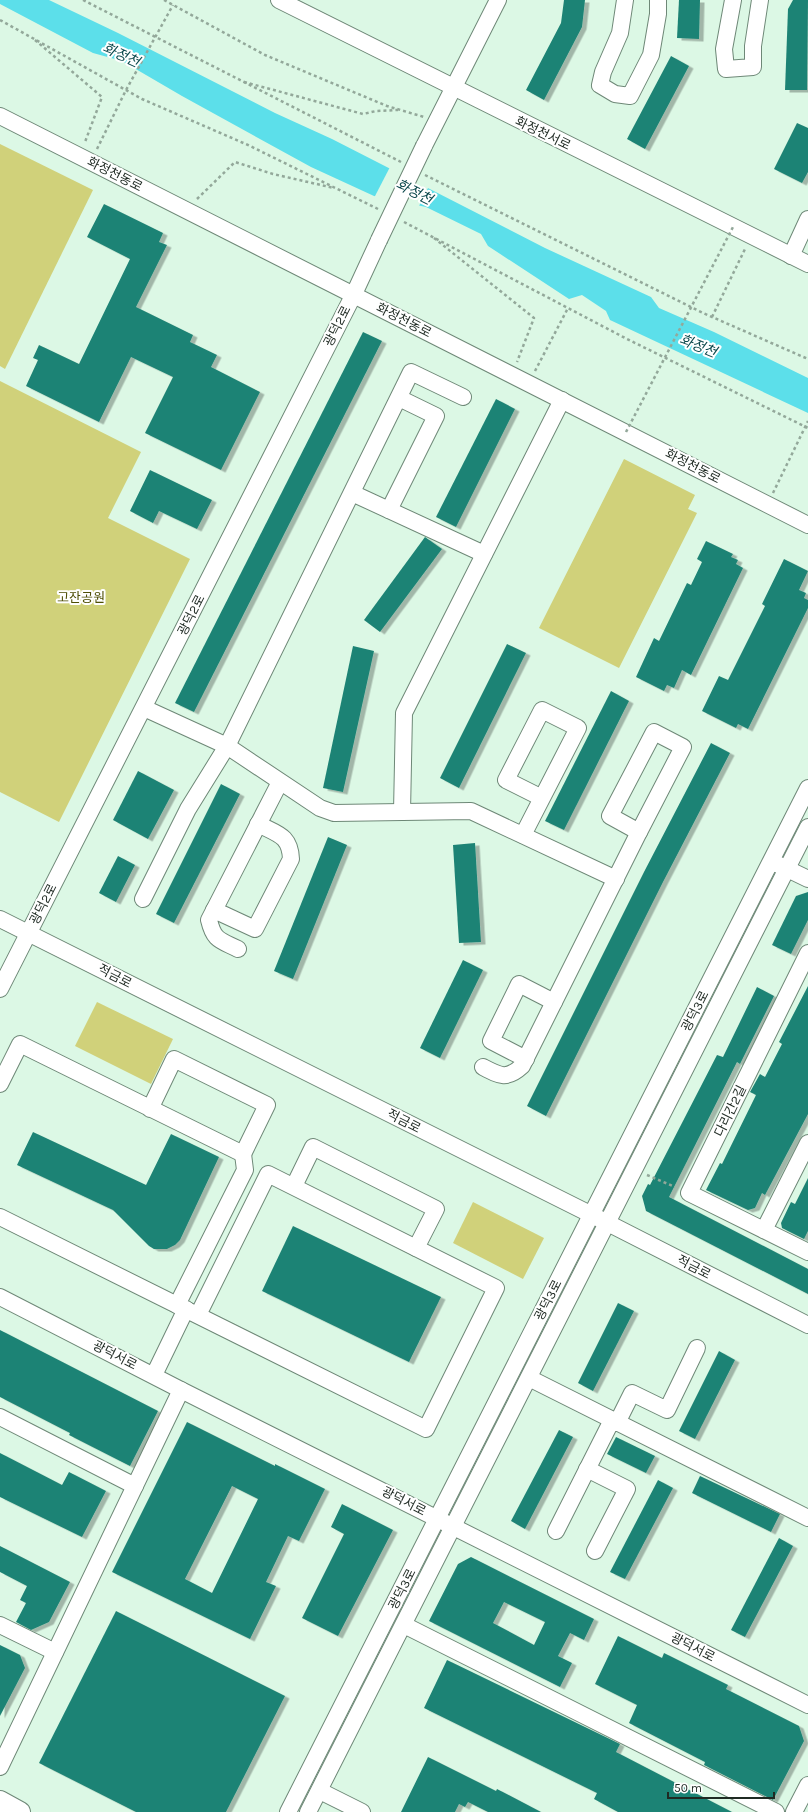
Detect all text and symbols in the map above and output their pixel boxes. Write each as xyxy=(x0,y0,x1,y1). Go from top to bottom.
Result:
water label: 화정천 xyxy=(100,39,143,71)
street label: 화정천서로 xyxy=(513,113,573,153)
street label: 화정천동로 xyxy=(85,154,145,194)
water label: 화정천 xyxy=(393,176,436,209)
street label: 화정천동로 xyxy=(374,300,434,340)
street label: 광덕2로 xyxy=(320,303,354,349)
water label: 화정천 xyxy=(677,331,720,362)
street label: 화정천동로 xyxy=(663,446,723,486)
park label: 고잔공원 xyxy=(57,590,105,605)
street label: 광덕2로 xyxy=(174,592,208,638)
street label: 광덕2로 xyxy=(26,881,60,927)
street label: 적금로 xyxy=(96,961,134,991)
street label: 광덕3로 xyxy=(678,988,712,1034)
street label: 다리간2길 xyxy=(711,1083,749,1139)
street label: 적금로 xyxy=(385,1106,423,1136)
street label: 적금로 xyxy=(675,1252,713,1282)
street label: 광덕3로 xyxy=(531,1277,565,1323)
street label: 광덕서로 xyxy=(90,1337,140,1373)
street label: 광덕서로 xyxy=(379,1483,429,1519)
street label: 광덕3로 xyxy=(385,1566,419,1612)
street label: 광덕서로 xyxy=(668,1629,718,1665)
scale bar xyxy=(668,1774,774,1800)
text: 50 m xyxy=(674,1781,702,1795)

